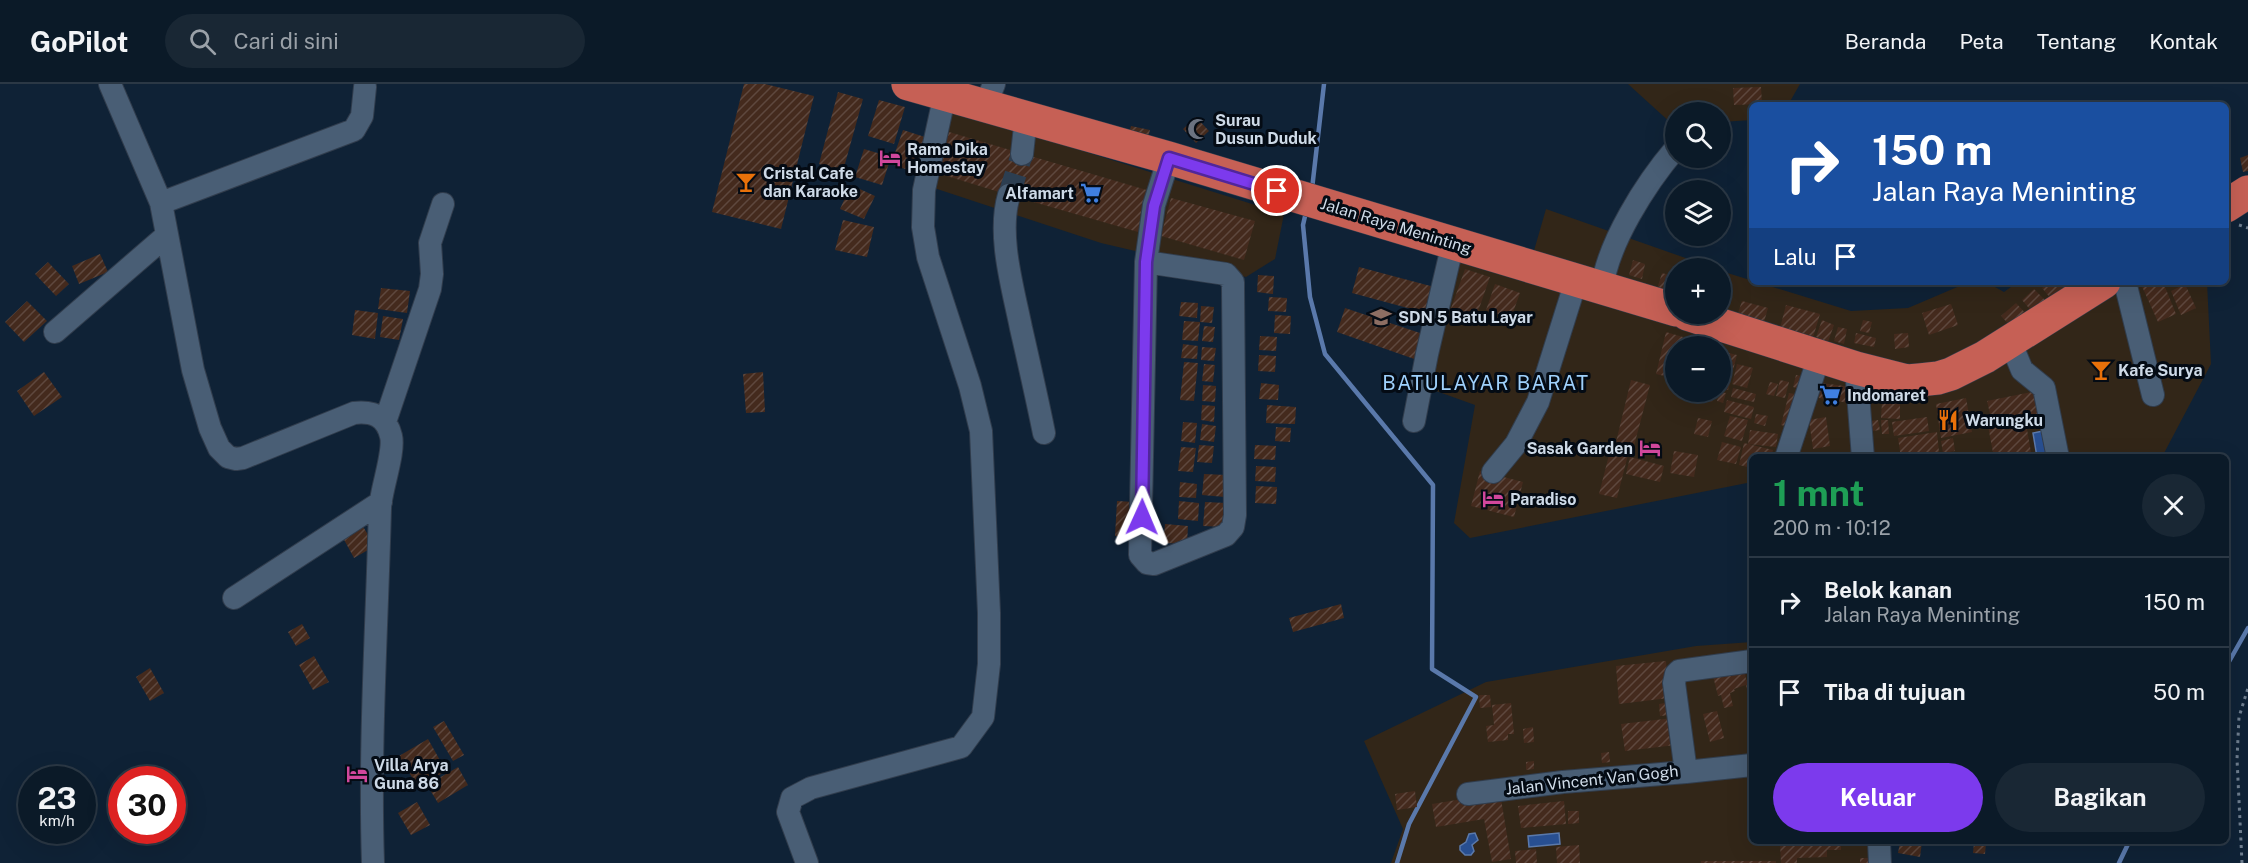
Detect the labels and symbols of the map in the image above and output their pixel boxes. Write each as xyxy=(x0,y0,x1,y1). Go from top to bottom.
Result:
place label: Surau Dusun Duduk xyxy=(1215,111,1317,148)
mosque icon: Surau Dusun Duduk xyxy=(1186,117,1210,141)
place label: Rama Dika Homestay xyxy=(907,140,988,177)
hotel icon: Rama Dika Homestay xyxy=(878,146,902,170)
place label: Cristal Cafe dan Karaoke xyxy=(763,164,858,201)
pin xyxy=(1251,165,1302,216)
bar icon: Cristal Cafe dan Karaoke xyxy=(734,170,758,194)
supermarket icon: Alfamart xyxy=(1079,181,1103,205)
place label: Alfamart xyxy=(1005,184,1074,203)
street label: Jalan Raya Meninting xyxy=(1318,194,1474,258)
school or university icon: SDN 5 Batu Layar xyxy=(1369,305,1393,329)
place label: SDN 5 Batu Layar xyxy=(1398,308,1533,327)
bar icon: Kafe Surya xyxy=(2089,358,2113,382)
place label: Kafe Surya xyxy=(2118,361,2203,380)
district label: BATULAYAR BARAT xyxy=(1382,371,1590,395)
supermarket icon: Indomaret xyxy=(1818,383,1842,407)
place label: Indomaret xyxy=(1847,386,1926,405)
restaurant icon: Warungku xyxy=(1936,408,1960,432)
place label: Warungku xyxy=(1965,411,2043,430)
hotel icon: Sasak Garden xyxy=(1638,436,1662,460)
place label: Sasak Garden xyxy=(1526,439,1633,458)
position arrow xyxy=(1110,485,1174,549)
hotel icon: Paradiso xyxy=(1481,487,1505,511)
place label: Paradiso xyxy=(1510,490,1576,509)
place label: Villa Arya Guna 86 xyxy=(374,756,449,793)
street label: Jalan Vincent Van Gogh xyxy=(1505,761,1679,799)
hotel icon: Villa Arya Guna 86 xyxy=(345,762,369,786)
speed limit sign: 30 xyxy=(108,766,186,844)

